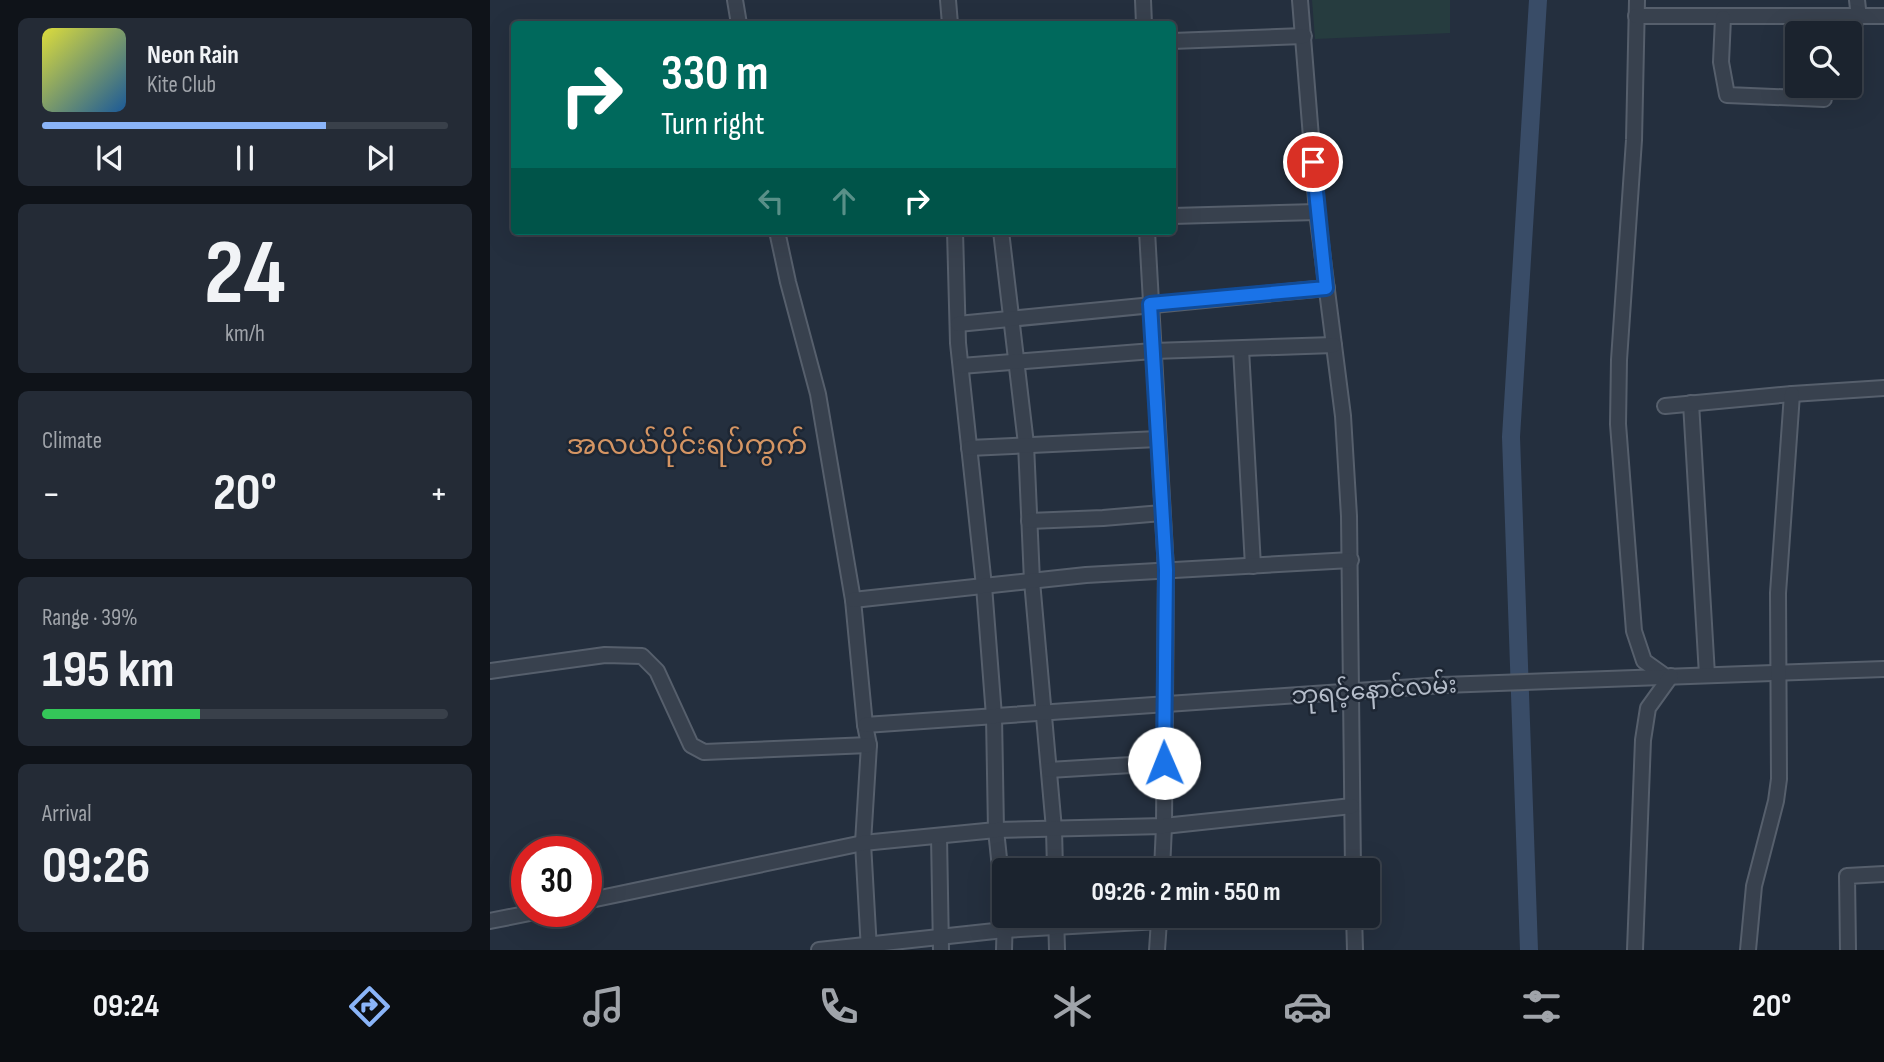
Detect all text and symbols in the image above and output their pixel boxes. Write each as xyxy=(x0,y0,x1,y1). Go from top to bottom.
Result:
map controls xyxy=(1785,21,1862,98)
button: search xyxy=(1785,21,1862,98)
text: Neon Rain xyxy=(147,40,239,71)
text: 330 m xyxy=(661,45,768,104)
icon: right xyxy=(546,49,637,140)
text: Kite Club xyxy=(147,71,216,99)
text: Turn right xyxy=(661,105,765,144)
pin xyxy=(1283,132,1343,192)
icon: previous xyxy=(91,139,129,177)
icon: pause xyxy=(226,139,264,177)
icon: next xyxy=(361,139,399,177)
icon: arrive xyxy=(1294,143,1332,181)
icon: left xyxy=(752,182,790,220)
icon: ahead xyxy=(825,182,863,220)
icon: right xyxy=(898,182,936,220)
text: 24 xyxy=(204,220,286,329)
text: km/h xyxy=(225,320,265,348)
district label: အလယ်ပိုင်းရပ်ကွက် xyxy=(567,426,807,467)
text: Climate xyxy=(42,427,102,455)
text: 20° xyxy=(213,462,277,525)
text: − xyxy=(42,472,61,517)
text: + xyxy=(429,472,448,517)
text: Range · 39% xyxy=(42,604,138,632)
text: 195 km xyxy=(42,639,174,702)
street label: ဘုရင့်နောင်လမ်း xyxy=(1290,668,1458,715)
position arrow xyxy=(1127,726,1201,800)
text: Arrival xyxy=(42,800,91,828)
text: 09:26 xyxy=(42,835,150,898)
speed limit sign: 30 xyxy=(511,836,602,927)
text: 09:26 · 2 min · 550 m xyxy=(1092,877,1280,908)
icon: directions xyxy=(345,982,394,1031)
icon: music xyxy=(579,982,628,1031)
icon: phone xyxy=(814,982,863,1031)
icon: climate xyxy=(1048,982,1097,1031)
icon: car xyxy=(1283,982,1332,1031)
icon: filters xyxy=(1517,982,1566,1031)
text: 09:24 xyxy=(93,987,159,1026)
text: 20° xyxy=(1752,987,1791,1026)

